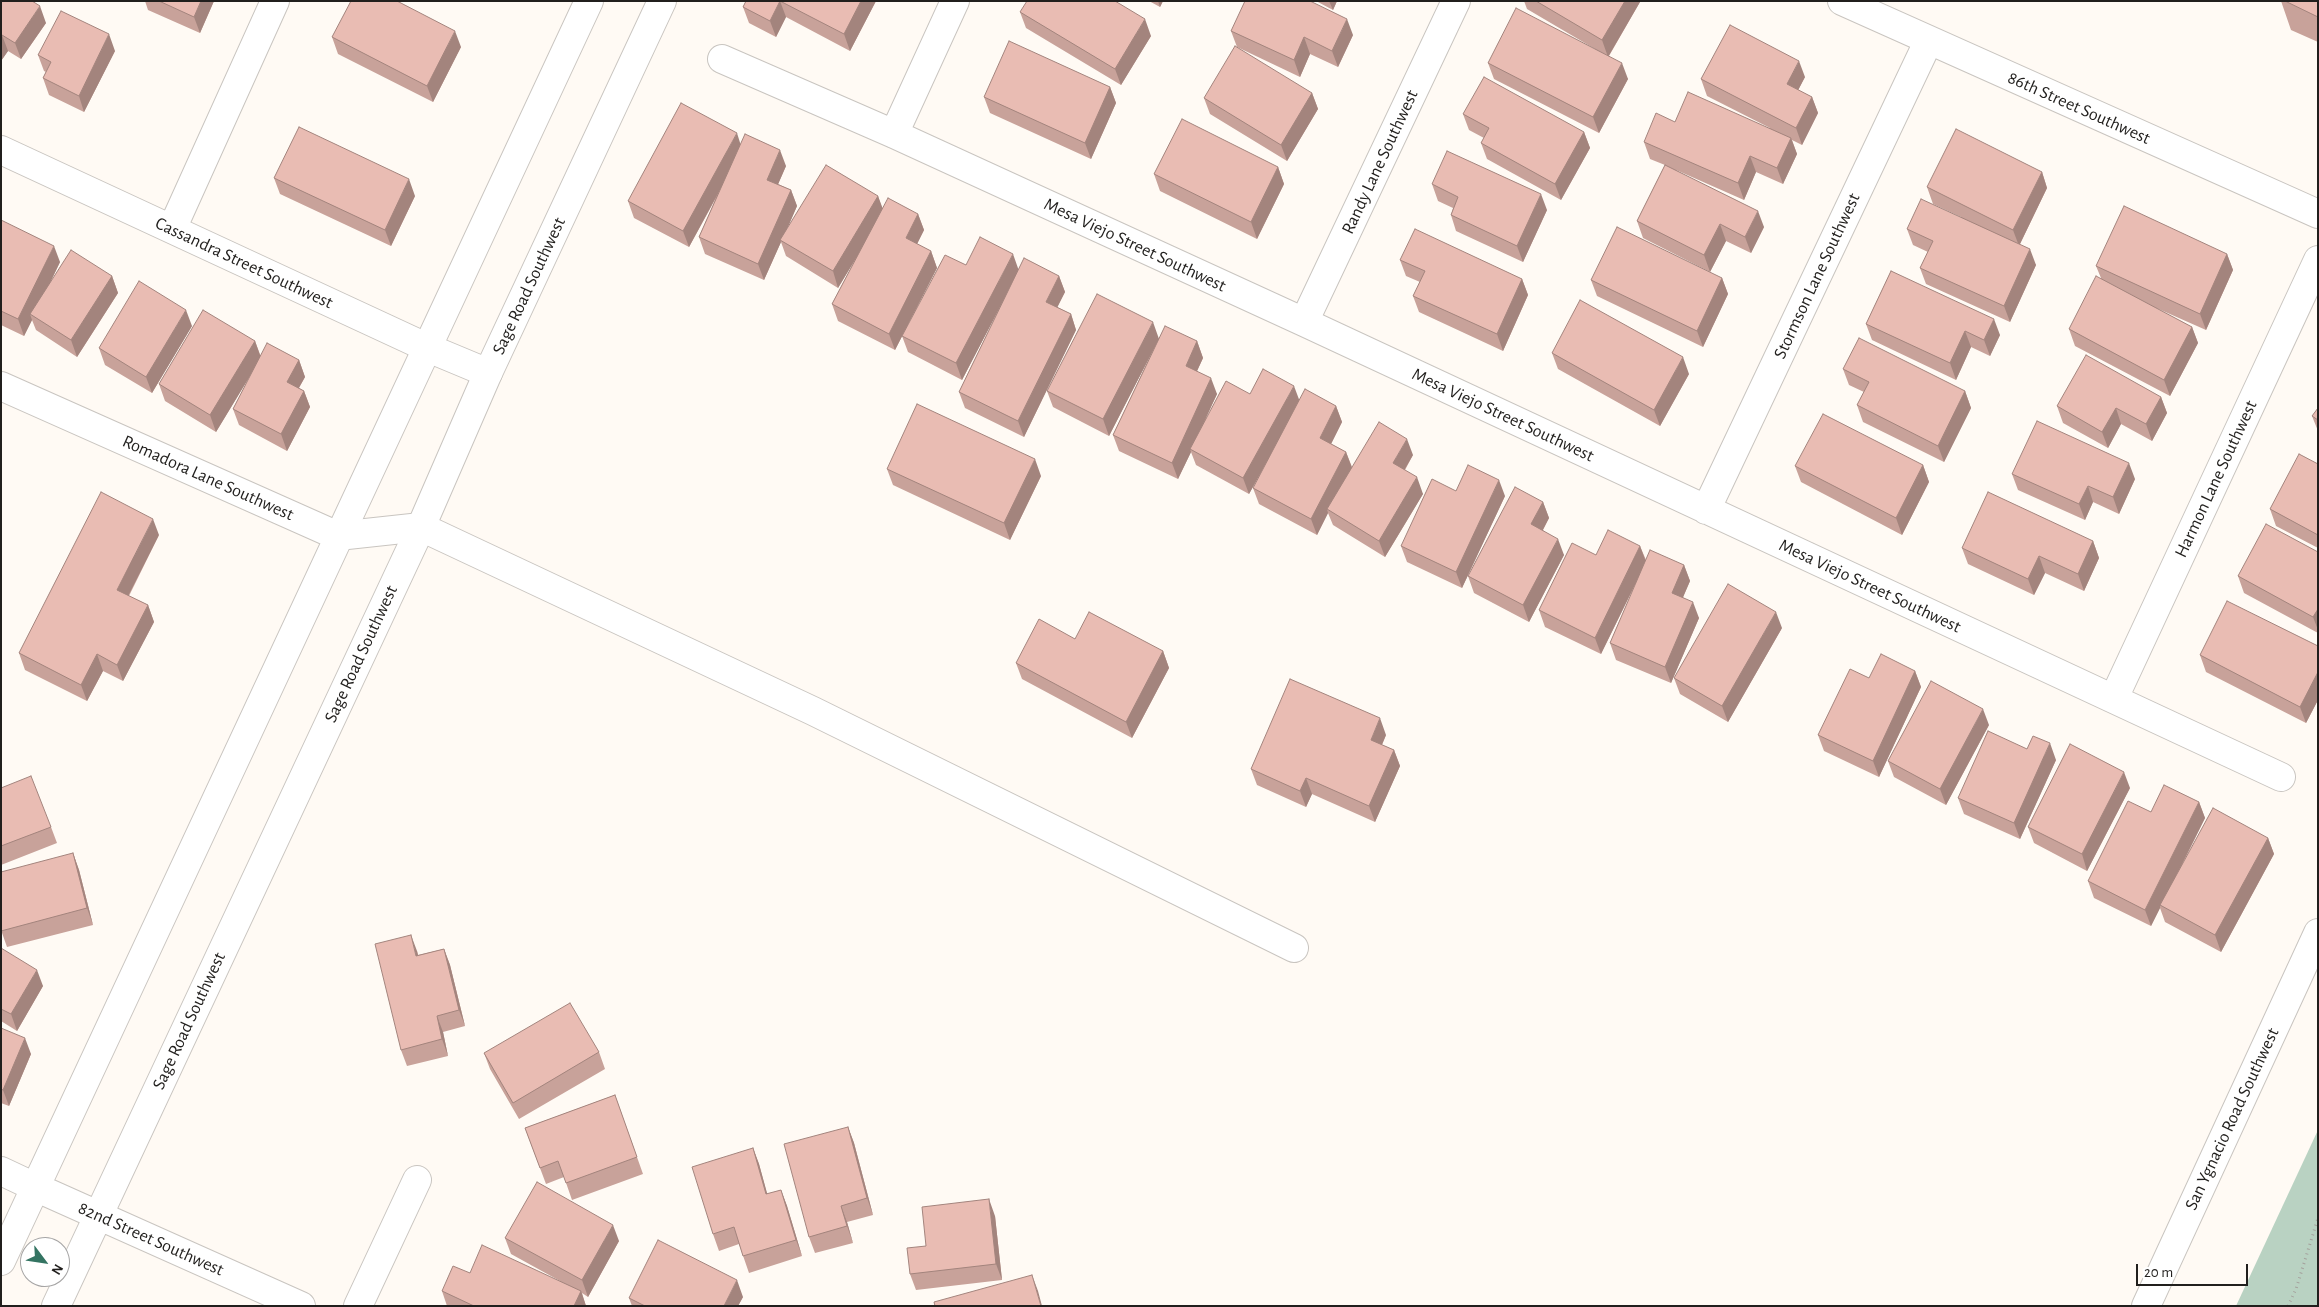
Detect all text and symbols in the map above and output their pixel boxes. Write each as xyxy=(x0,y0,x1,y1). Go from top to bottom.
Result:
street label: 86th Street Southwest xyxy=(2004,67,2154,149)
street label: Randy Lane Southwest xyxy=(1337,86,1423,238)
street label: Stormson Lane Southwest xyxy=(1769,190,1865,362)
street label: Mesa Viejo Street Southwest xyxy=(1041,193,1229,297)
street label: Cassandra Street Southwest xyxy=(152,212,336,314)
street label: Sage Road Southwest xyxy=(488,214,570,358)
street label: Mesa Viejo Street Southwest xyxy=(1409,363,1597,467)
street label: Harmon Lane Southwest xyxy=(2170,397,2262,561)
street label: Romadora Lane Southwest xyxy=(119,430,297,526)
street label: Mesa Viejo Street Southwest xyxy=(1776,534,1964,638)
street label: Sage Road Southwest xyxy=(320,582,402,726)
street label: Sage Road Southwest xyxy=(148,949,230,1093)
street label: San Ygnacio Road Southwest xyxy=(2180,1025,2284,1213)
street label: 82nd Street Southwest xyxy=(75,1197,227,1281)
north arrow xyxy=(20,1237,70,1287)
scale bar xyxy=(2139,1254,2252,1286)
text: N xyxy=(48,1261,66,1277)
text: 20 m xyxy=(2144,1265,2173,1280)

